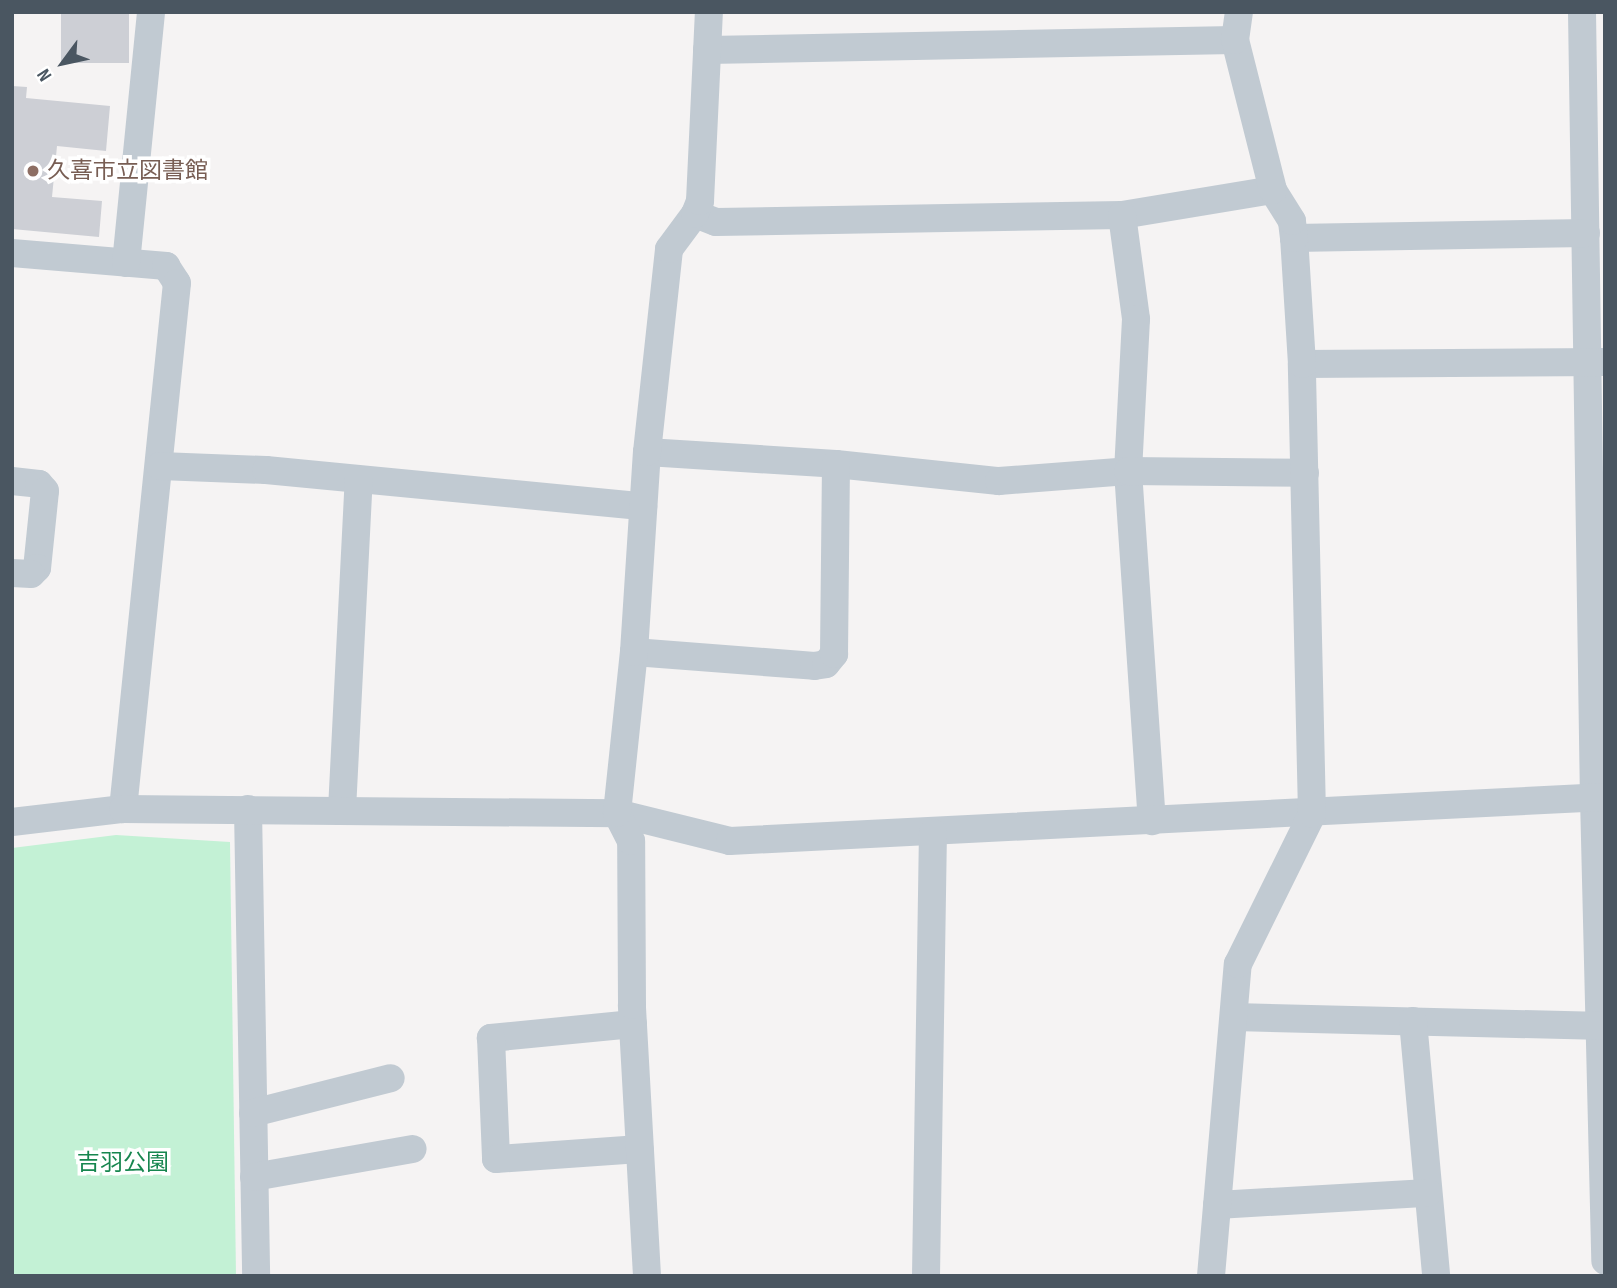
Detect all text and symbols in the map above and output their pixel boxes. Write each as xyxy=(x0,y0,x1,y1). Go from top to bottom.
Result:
north arrow xyxy=(28,28,98,98)
text: N xyxy=(33,64,57,85)
place label: 久喜市立図書館 xyxy=(47,157,208,185)
marker: 久喜市立図書館 xyxy=(25,163,41,179)
park label: 吉羽公園 xyxy=(77,1149,169,1177)

